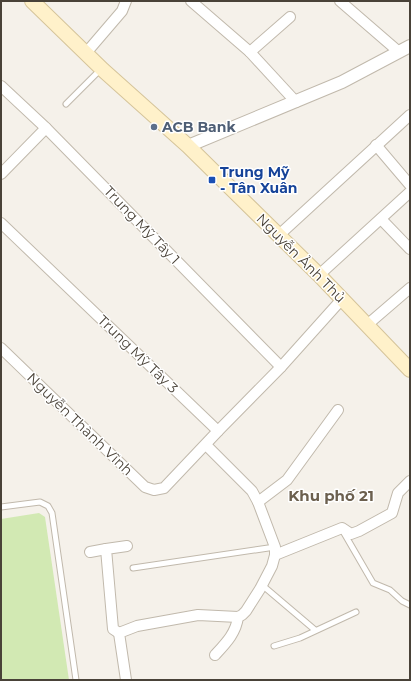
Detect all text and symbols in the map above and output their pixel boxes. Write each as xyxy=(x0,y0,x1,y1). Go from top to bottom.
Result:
place label: ACB Bank xyxy=(161,118,236,136)
marker: ACB Bank xyxy=(149,122,159,132)
place label: Trung Mỹ - Tân Xuân xyxy=(220,163,297,197)
marker: Trung Mỹ - Tân Xuân xyxy=(207,175,217,185)
street label: Trung Mỹ Tây 1 xyxy=(100,182,184,268)
street label: Nguyễn Ảnh Thủ xyxy=(253,210,349,306)
street label: Trung Mỹ Tây 3 xyxy=(94,311,182,397)
street label: Nguyễn Thành Vĩnh xyxy=(23,369,137,479)
district label: Khu phố 21 xyxy=(288,486,374,505)

